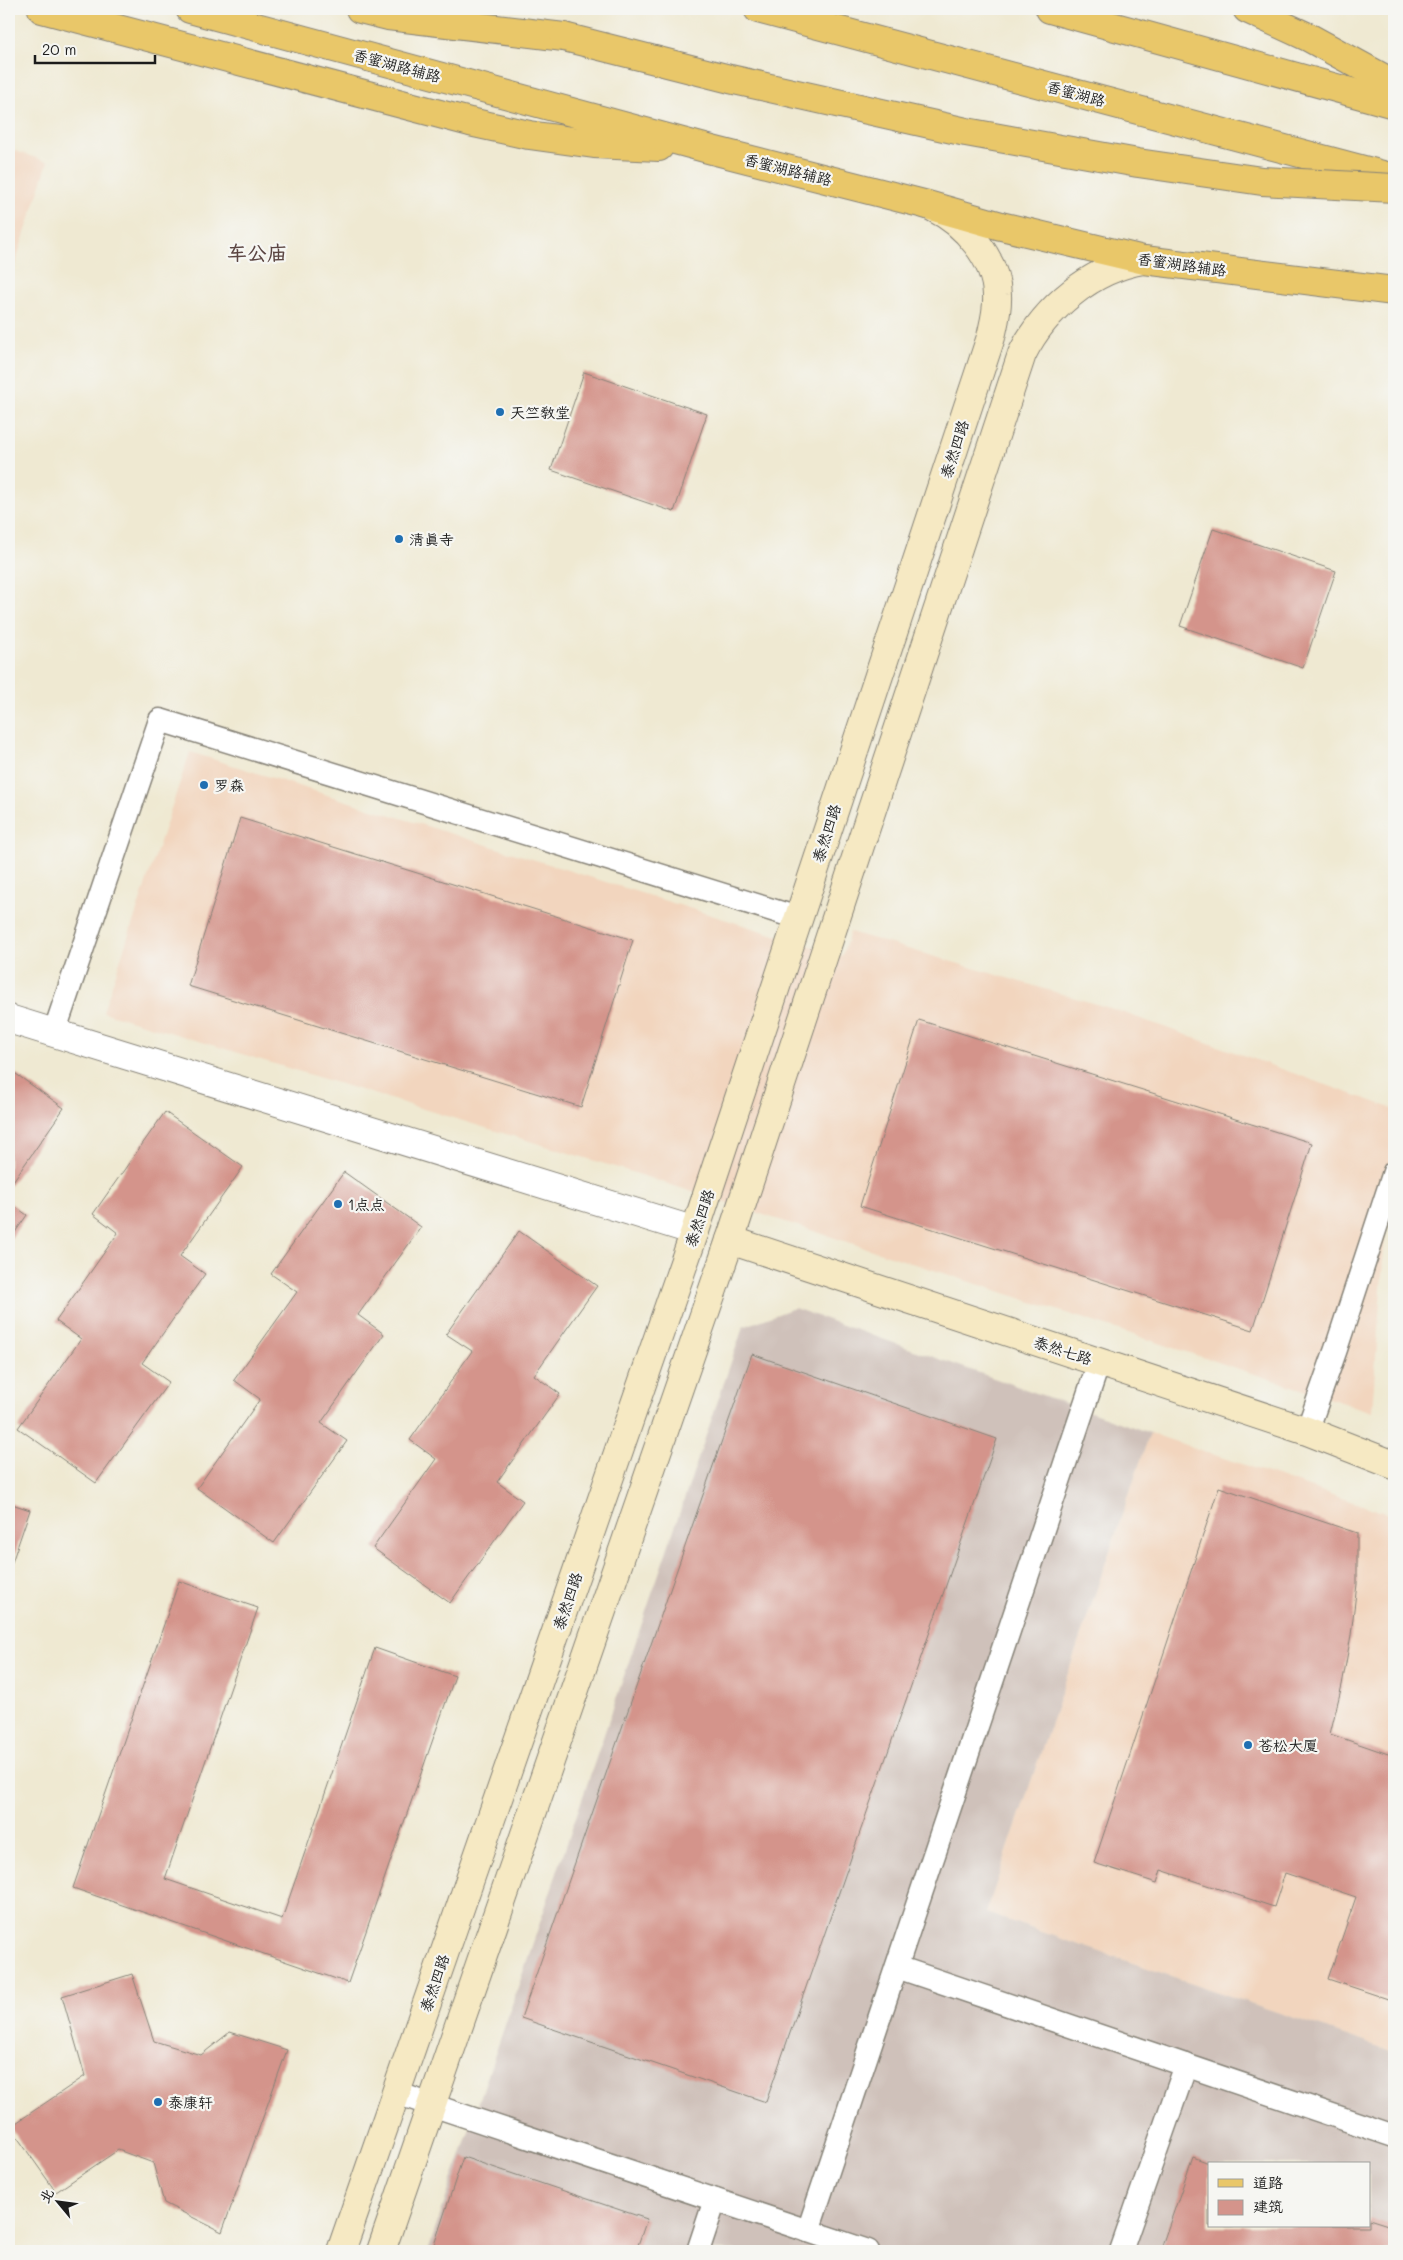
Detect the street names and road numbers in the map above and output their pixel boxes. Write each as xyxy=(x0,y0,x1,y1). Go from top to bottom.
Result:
street label: 香蜜湖路辅路 xyxy=(351,44,443,86)
street label: 香蜜湖路 xyxy=(1044,76,1108,110)
street label: 香蜜湖路辅路 xyxy=(742,148,834,190)
street label: 香蜜湖路辅路 xyxy=(1136,248,1228,280)
street label: 泰然四路 xyxy=(935,417,973,481)
street label: 泰然四路 xyxy=(807,801,845,865)
street label: 泰然四路 xyxy=(680,1186,718,1250)
street label: 泰然七路 xyxy=(1031,1331,1095,1369)
street label: 泰然四路 xyxy=(548,1569,586,1633)
street label: 泰然四路 xyxy=(415,1951,453,2015)

